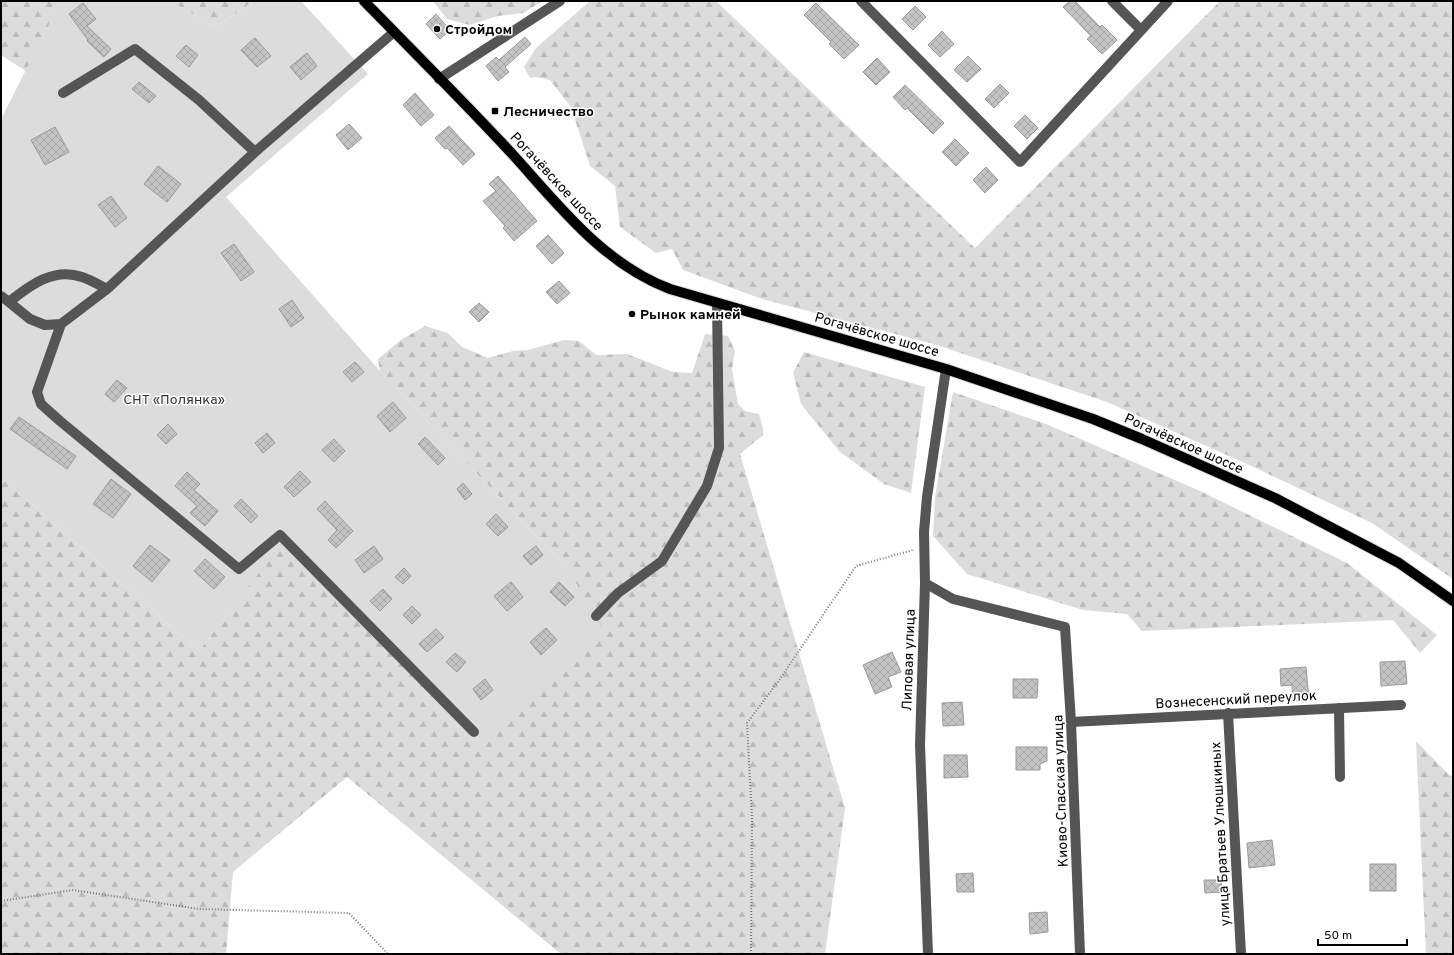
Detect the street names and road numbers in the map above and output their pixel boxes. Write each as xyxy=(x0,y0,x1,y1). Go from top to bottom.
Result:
street label: Рогачёвское шоссе xyxy=(506,129,606,235)
street label: Рогачёвское шоссе xyxy=(812,310,941,361)
street label: Рогачёвское шоссе xyxy=(1121,410,1246,478)
street label: Липовая улица xyxy=(899,609,920,711)
street label: Вознесенский переулок xyxy=(1155,688,1317,713)
street label: Киово-Спасская улица xyxy=(1050,714,1073,867)
street label: улица Братьев Улюшкиных xyxy=(1208,741,1235,927)

